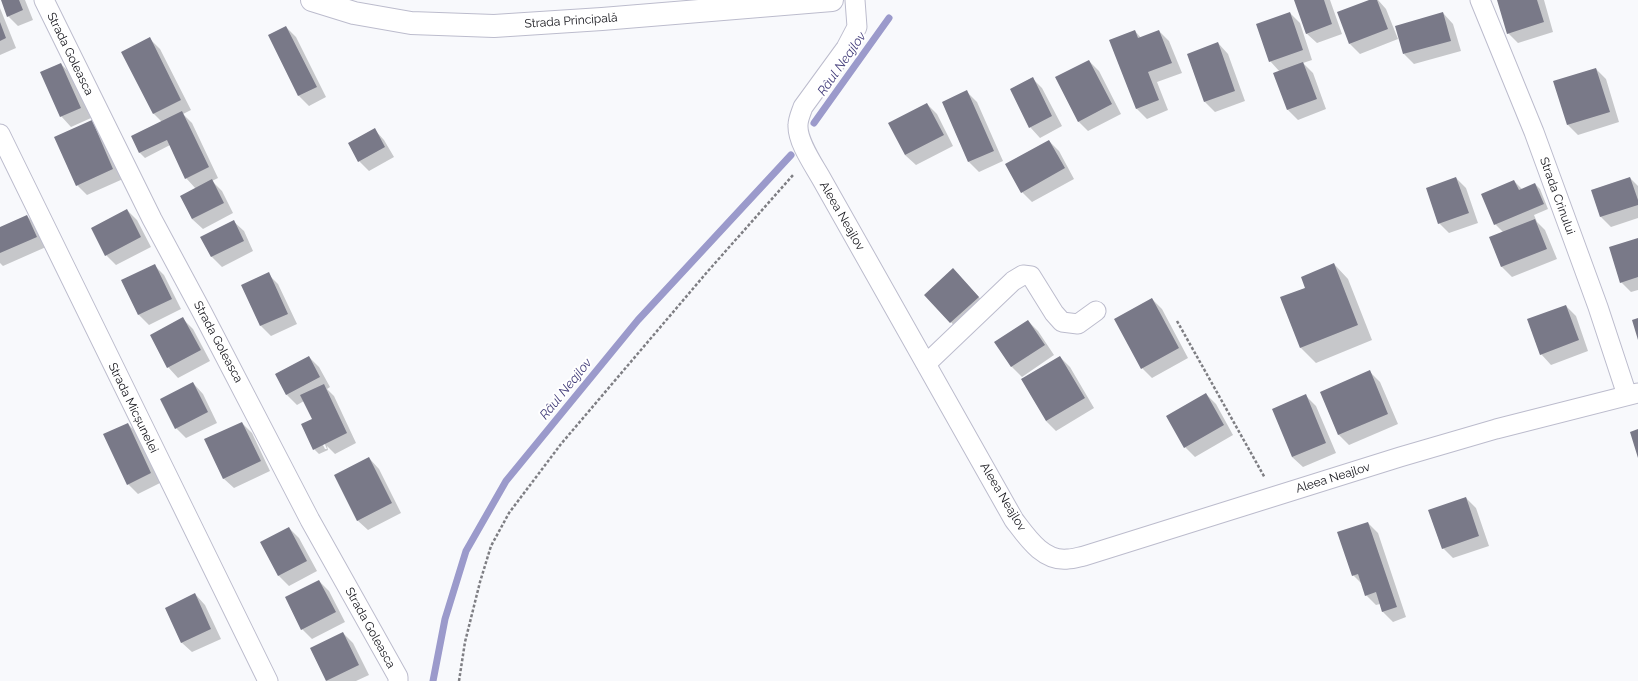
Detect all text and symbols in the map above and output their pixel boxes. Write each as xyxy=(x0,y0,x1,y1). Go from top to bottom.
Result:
street label: Strada Goleasca xyxy=(44,10,96,98)
street label: Strada Principală xyxy=(524,11,618,31)
water label: Râul Neajlov xyxy=(814,29,870,99)
street label: Strada Crinului xyxy=(1536,155,1578,237)
street label: Aleea Neajlov xyxy=(816,179,868,253)
street label: Strada Goleasca xyxy=(190,299,246,385)
water label: Râul Neajlov xyxy=(537,355,595,423)
street label: Strada Micșunelei xyxy=(105,361,161,455)
street label: Aleea Neajlov xyxy=(977,460,1029,534)
street label: Aleea Neajlov xyxy=(1294,460,1372,496)
street label: Strada Goleasca xyxy=(342,585,398,671)

